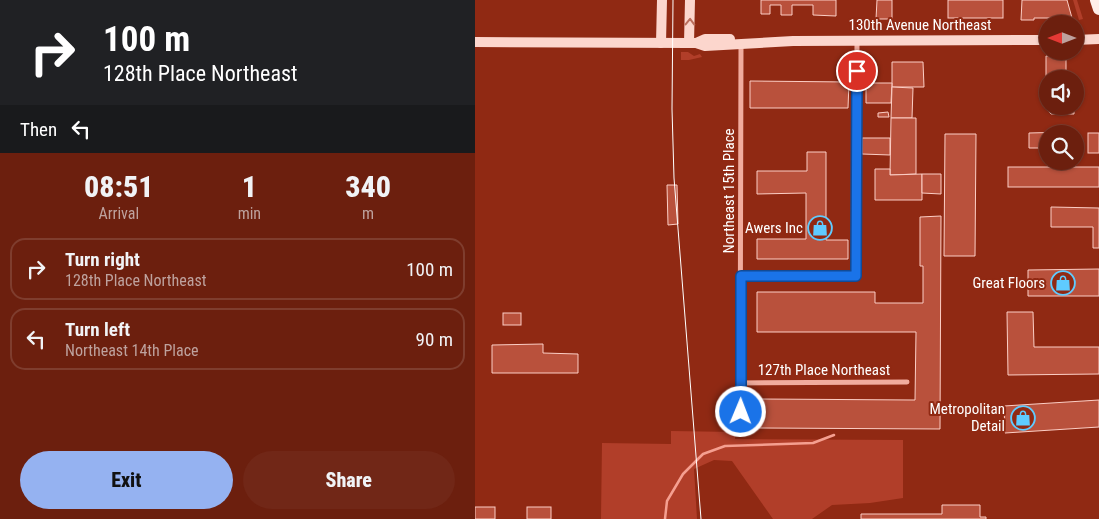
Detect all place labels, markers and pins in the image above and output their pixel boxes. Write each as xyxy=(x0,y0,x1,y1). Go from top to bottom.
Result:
pin xyxy=(836,50,878,92)
shop icon: Awers Inc xyxy=(807,215,833,241)
place label: Awers Inc xyxy=(745,219,803,237)
shop icon: Great Floors xyxy=(1050,270,1076,296)
place label: Great Floors xyxy=(972,274,1045,292)
place label: Metropolitan Detail xyxy=(930,400,1005,435)
shop icon: Metropolitan Detail xyxy=(1010,405,1036,431)

